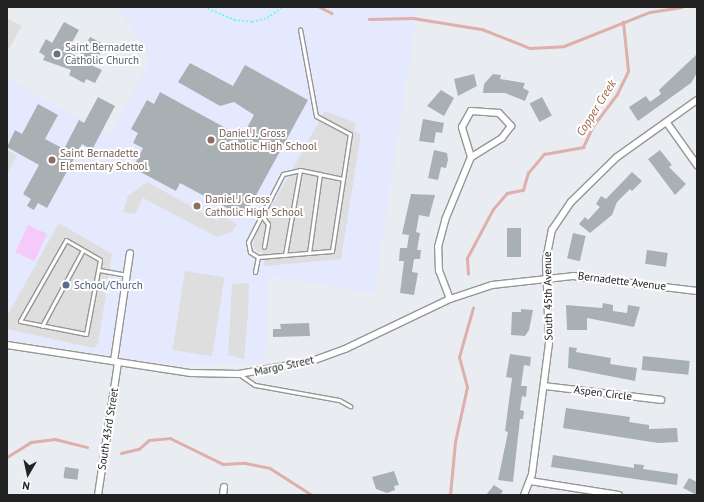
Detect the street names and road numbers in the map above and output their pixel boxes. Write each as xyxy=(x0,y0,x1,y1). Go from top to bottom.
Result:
street label: South 45th Avenue xyxy=(541,251,555,341)
street label: Bernadette Avenue xyxy=(577,269,667,293)
street label: Margo Street xyxy=(253,353,315,379)
street label: Aspen Circle xyxy=(573,383,633,403)
street label: South 43rd Street xyxy=(95,387,121,471)

